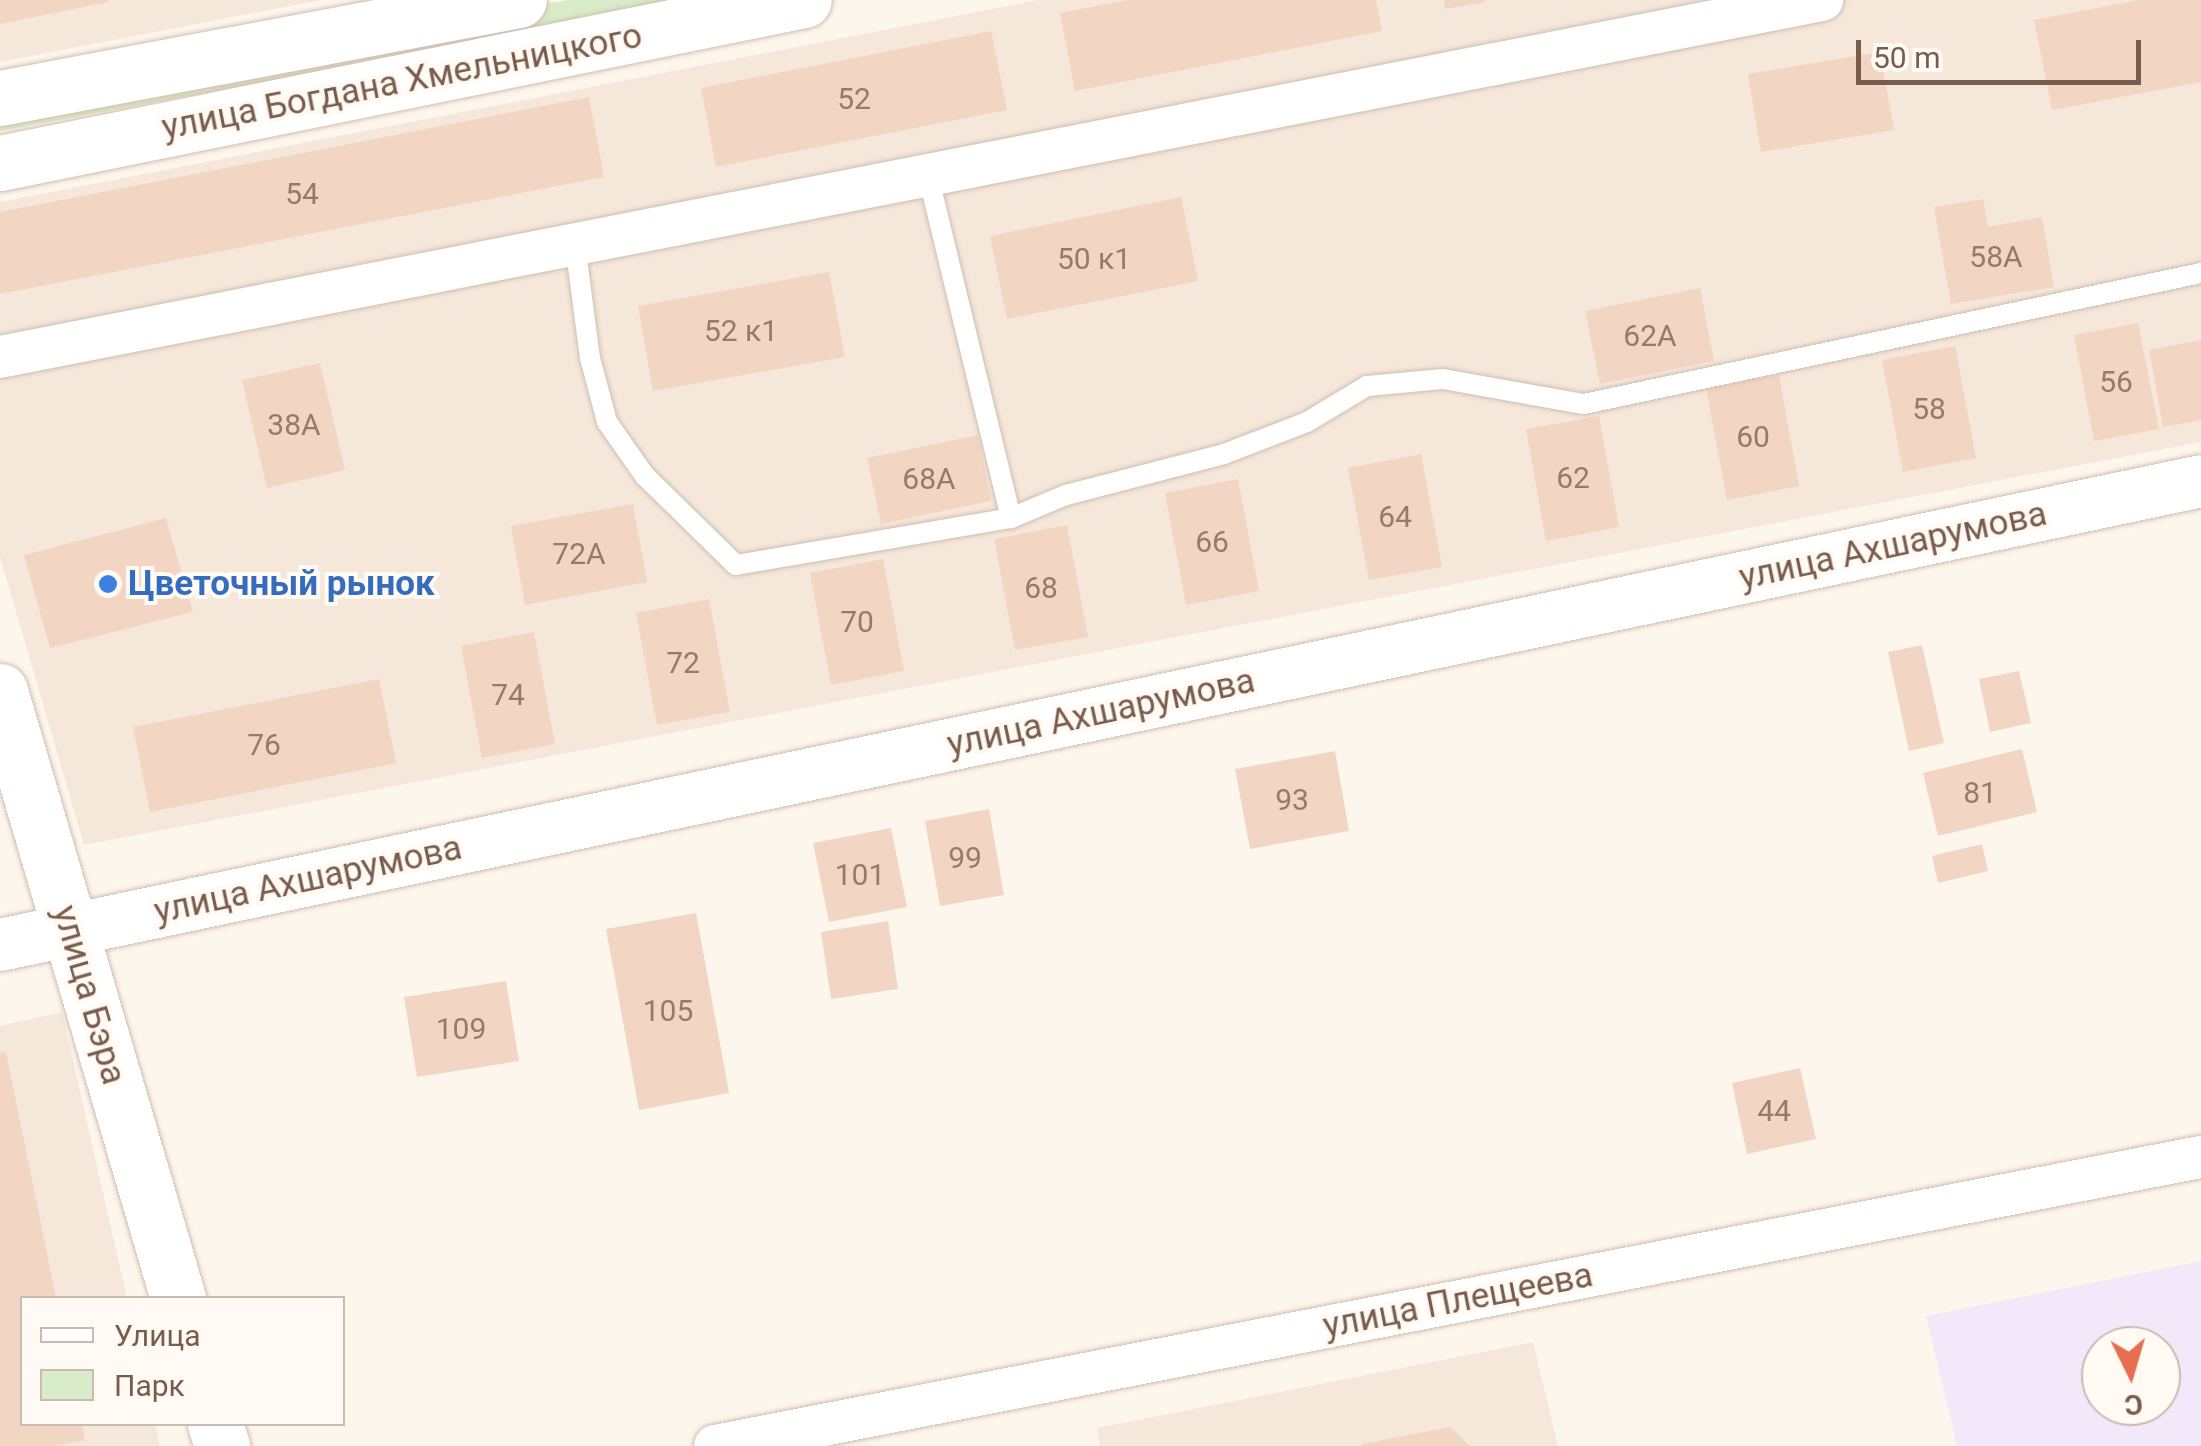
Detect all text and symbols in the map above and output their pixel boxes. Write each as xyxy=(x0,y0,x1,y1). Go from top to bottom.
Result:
street label: улица Богдана Хмельницкого xyxy=(158,15,646,149)
scale bar xyxy=(1861,20,2146,82)
text: 50 m xyxy=(1873,40,1940,75)
house number: 52 xyxy=(837,81,871,117)
house number: 54 xyxy=(285,176,319,212)
house number: 58А xyxy=(1969,239,2023,275)
house number: 50 к1 xyxy=(1057,241,1131,277)
house number: 52 к1 xyxy=(704,313,778,349)
house number: 62А xyxy=(1623,318,1677,354)
house number: 56 xyxy=(2099,364,2133,400)
house number: 58 xyxy=(1912,391,1946,427)
house number: 38А xyxy=(267,407,321,443)
house number: 60 xyxy=(1736,419,1770,455)
house number: 62 xyxy=(1556,460,1590,496)
house number: 68А xyxy=(902,461,956,497)
street label: улица Ахшарумова xyxy=(1735,493,2051,599)
house number: 64 xyxy=(1378,499,1412,535)
house number: 66 xyxy=(1195,524,1229,560)
house number: 72А xyxy=(552,536,606,572)
place label: Цветочный рынок xyxy=(128,563,435,605)
house number: 68 xyxy=(1024,570,1058,606)
marker: Цветочный рынок xyxy=(97,573,119,595)
house number: 70 xyxy=(840,604,874,640)
house number: 72 xyxy=(666,645,700,681)
street label: улица Ахшарумова xyxy=(943,660,1259,766)
house number: 74 xyxy=(491,677,525,713)
house number: 76 xyxy=(247,727,281,763)
house number: 81 xyxy=(1963,775,1997,811)
house number: 93 xyxy=(1275,782,1309,818)
street label: улица Ахшарумова xyxy=(150,827,466,933)
house number: 99 xyxy=(948,840,982,876)
house number: 101 xyxy=(835,857,885,893)
street label: улица Бэра xyxy=(43,901,135,1089)
house number: 105 xyxy=(643,993,693,1029)
house number: 109 xyxy=(436,1011,486,1047)
house number: 44 xyxy=(1757,1093,1791,1129)
street label: улица Плещеева xyxy=(1320,1254,1596,1348)
legend xyxy=(20,1296,345,1426)
text: Улица xyxy=(114,1318,201,1353)
north arrow xyxy=(2081,1326,2181,1426)
text: Парк xyxy=(114,1368,185,1403)
text: С xyxy=(2123,1387,2144,1422)

